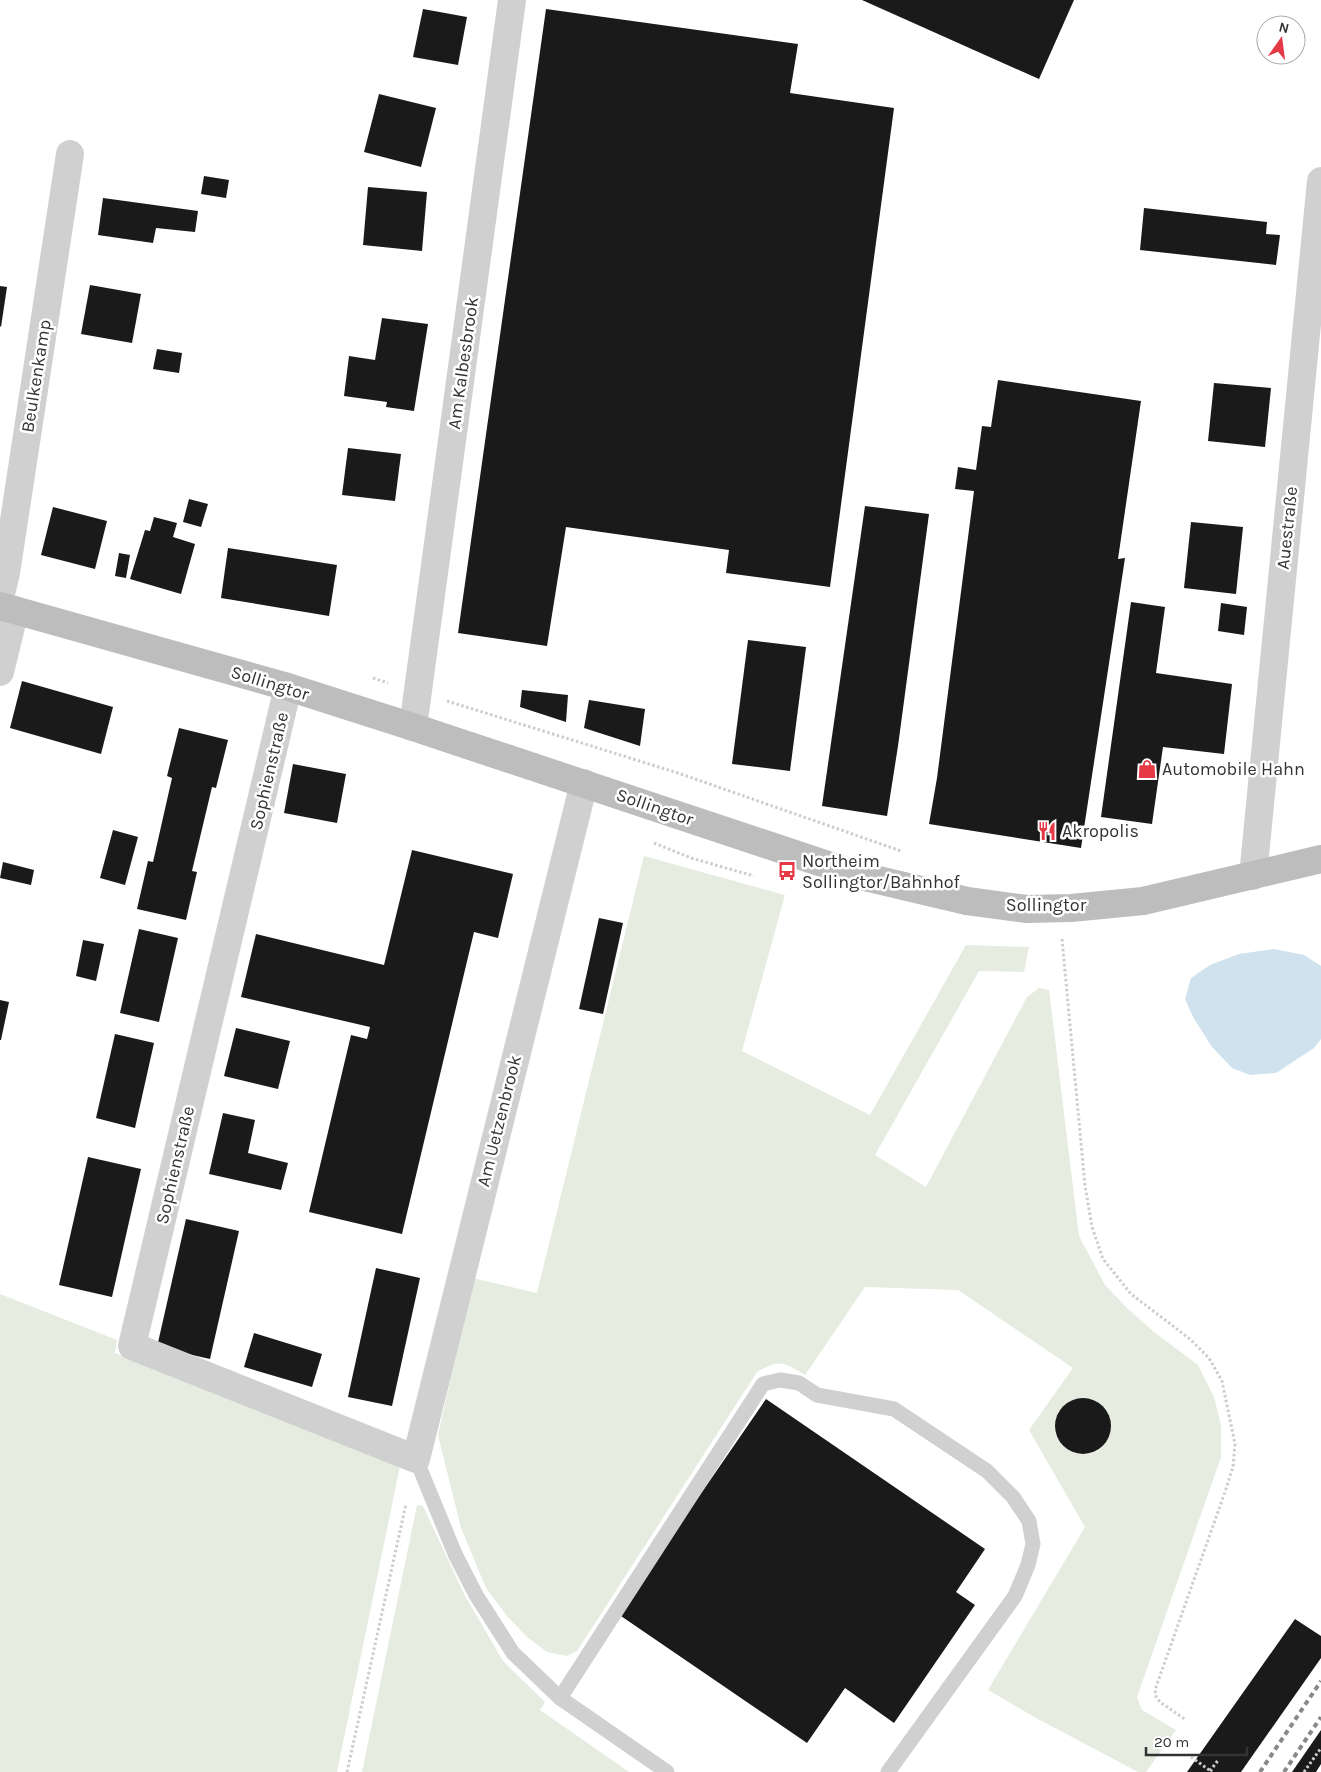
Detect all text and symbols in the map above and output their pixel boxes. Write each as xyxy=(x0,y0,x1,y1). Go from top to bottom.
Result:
north arrow xyxy=(1256,15,1306,65)
text: N xyxy=(1277,18,1291,37)
street label: Am Kalbesbrook xyxy=(443,295,483,431)
street label: Beulkenkamp xyxy=(16,318,56,434)
street label: Auestraße xyxy=(1272,485,1302,571)
street label: Sollingtor xyxy=(228,661,312,705)
street label: Sophienstraße xyxy=(245,710,293,832)
shop icon: Automobile Hahn xyxy=(1136,758,1158,780)
place label: Automobile Hahn xyxy=(1162,758,1305,780)
street label: Sollingtor xyxy=(613,784,697,831)
restaurant icon: Akropolis xyxy=(1036,820,1058,842)
place label: Akropolis xyxy=(1062,820,1139,842)
place label: Northeim Sollingtor/Bahnhof xyxy=(802,850,961,893)
bus stop icon: Northeim Sollingtor/Bahnhof xyxy=(776,860,798,882)
street label: Sollingtor xyxy=(1006,894,1087,916)
street label: Am Uetzenbrook xyxy=(472,1053,526,1189)
street label: Sophienstraße xyxy=(151,1104,199,1226)
scale bar xyxy=(1146,1724,1247,1756)
text: 20 m xyxy=(1154,1733,1189,1751)

